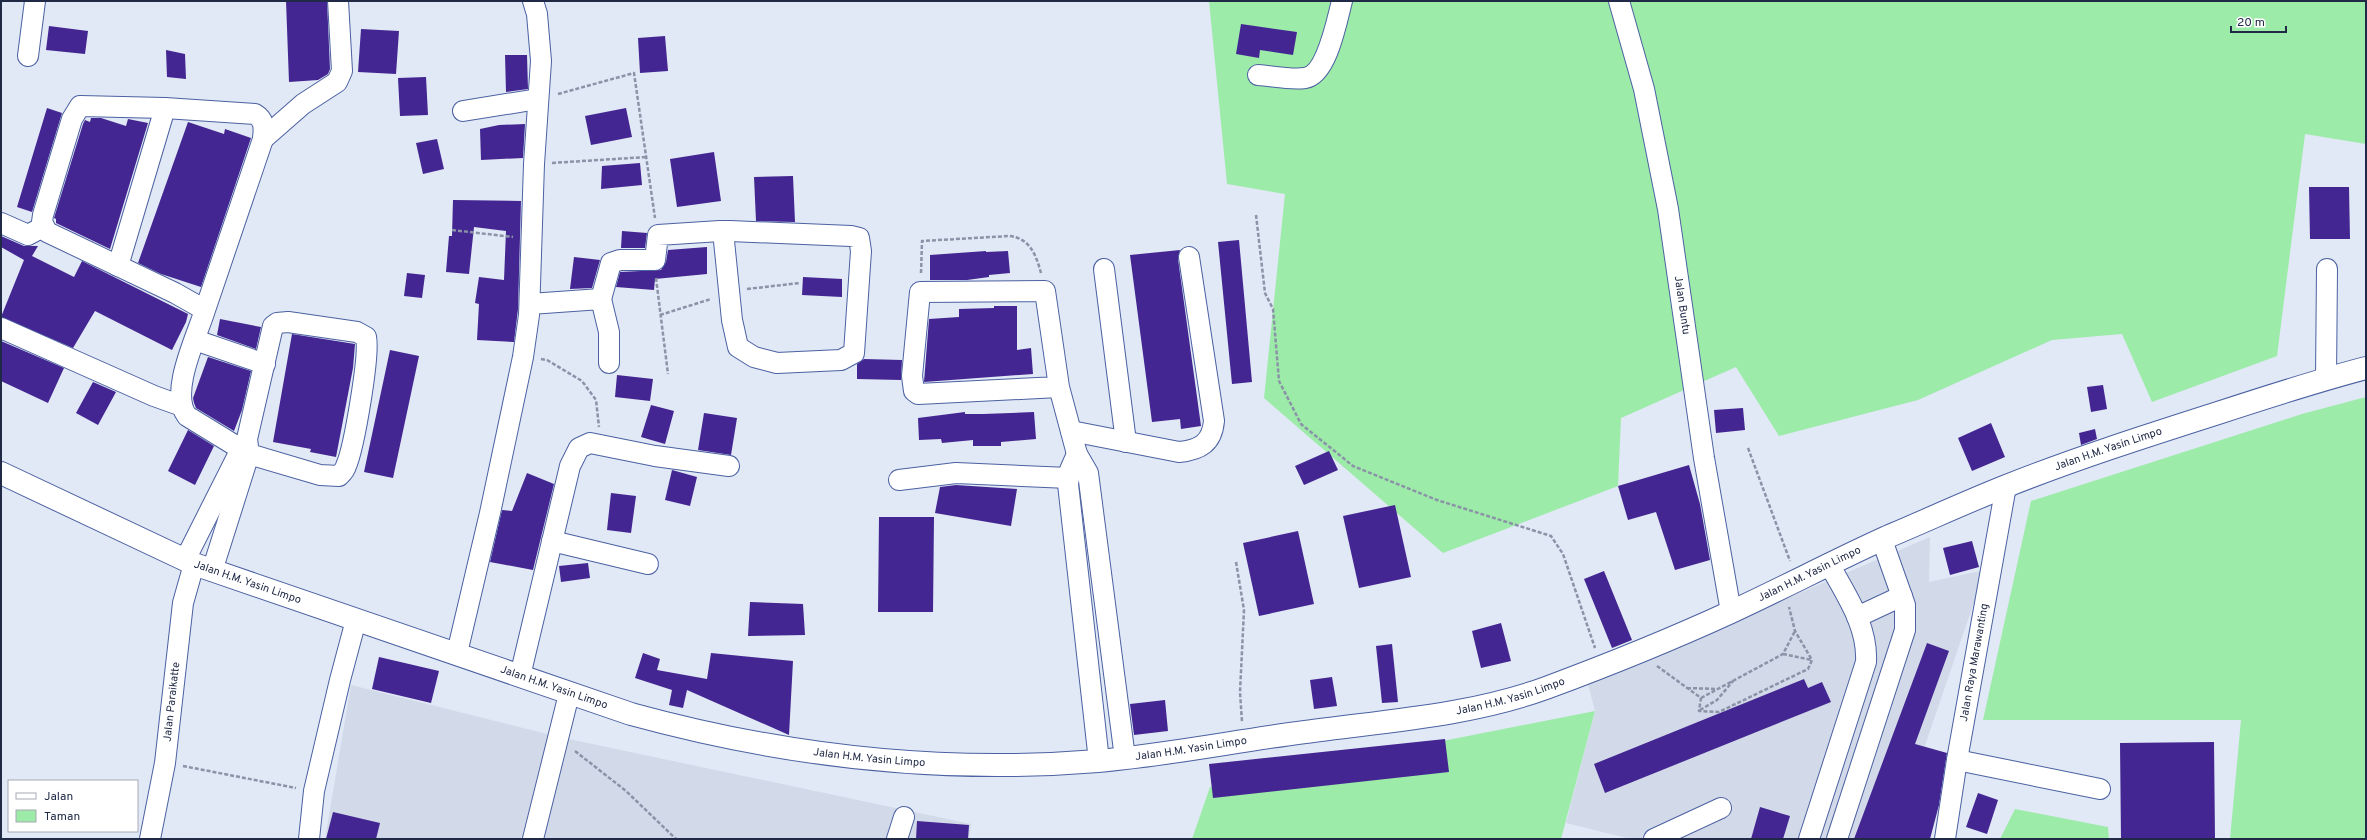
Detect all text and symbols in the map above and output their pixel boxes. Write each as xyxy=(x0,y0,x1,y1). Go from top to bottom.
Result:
scale bar xyxy=(2231,8,2286,34)
text: 20 m xyxy=(2237,15,2265,31)
street label: Jalan Buntu xyxy=(1671,275,1693,335)
street label: Jalan H.M. Yasin Limpo xyxy=(2053,424,2164,474)
street label: Jalan H.M. Yasin Limpo xyxy=(1756,543,1863,605)
street label: Jalan H.M. Yasin Limpo xyxy=(192,557,303,607)
street label: Jalan Raya Marawanting xyxy=(1957,602,1992,723)
street label: Jalan Paraikatte xyxy=(160,661,183,742)
street label: Jalan H.M. Yasin Limpo xyxy=(498,663,610,713)
street label: Jalan H.M. Yasin Limpo xyxy=(1455,675,1567,718)
street label: Jalan H.M. Yasin Limpo xyxy=(1134,734,1248,764)
street label: Jalan H.M. Yasin Limpo xyxy=(812,745,926,770)
legend xyxy=(8,780,138,832)
text: Jalan xyxy=(44,789,73,805)
text: Taman xyxy=(44,809,80,825)

